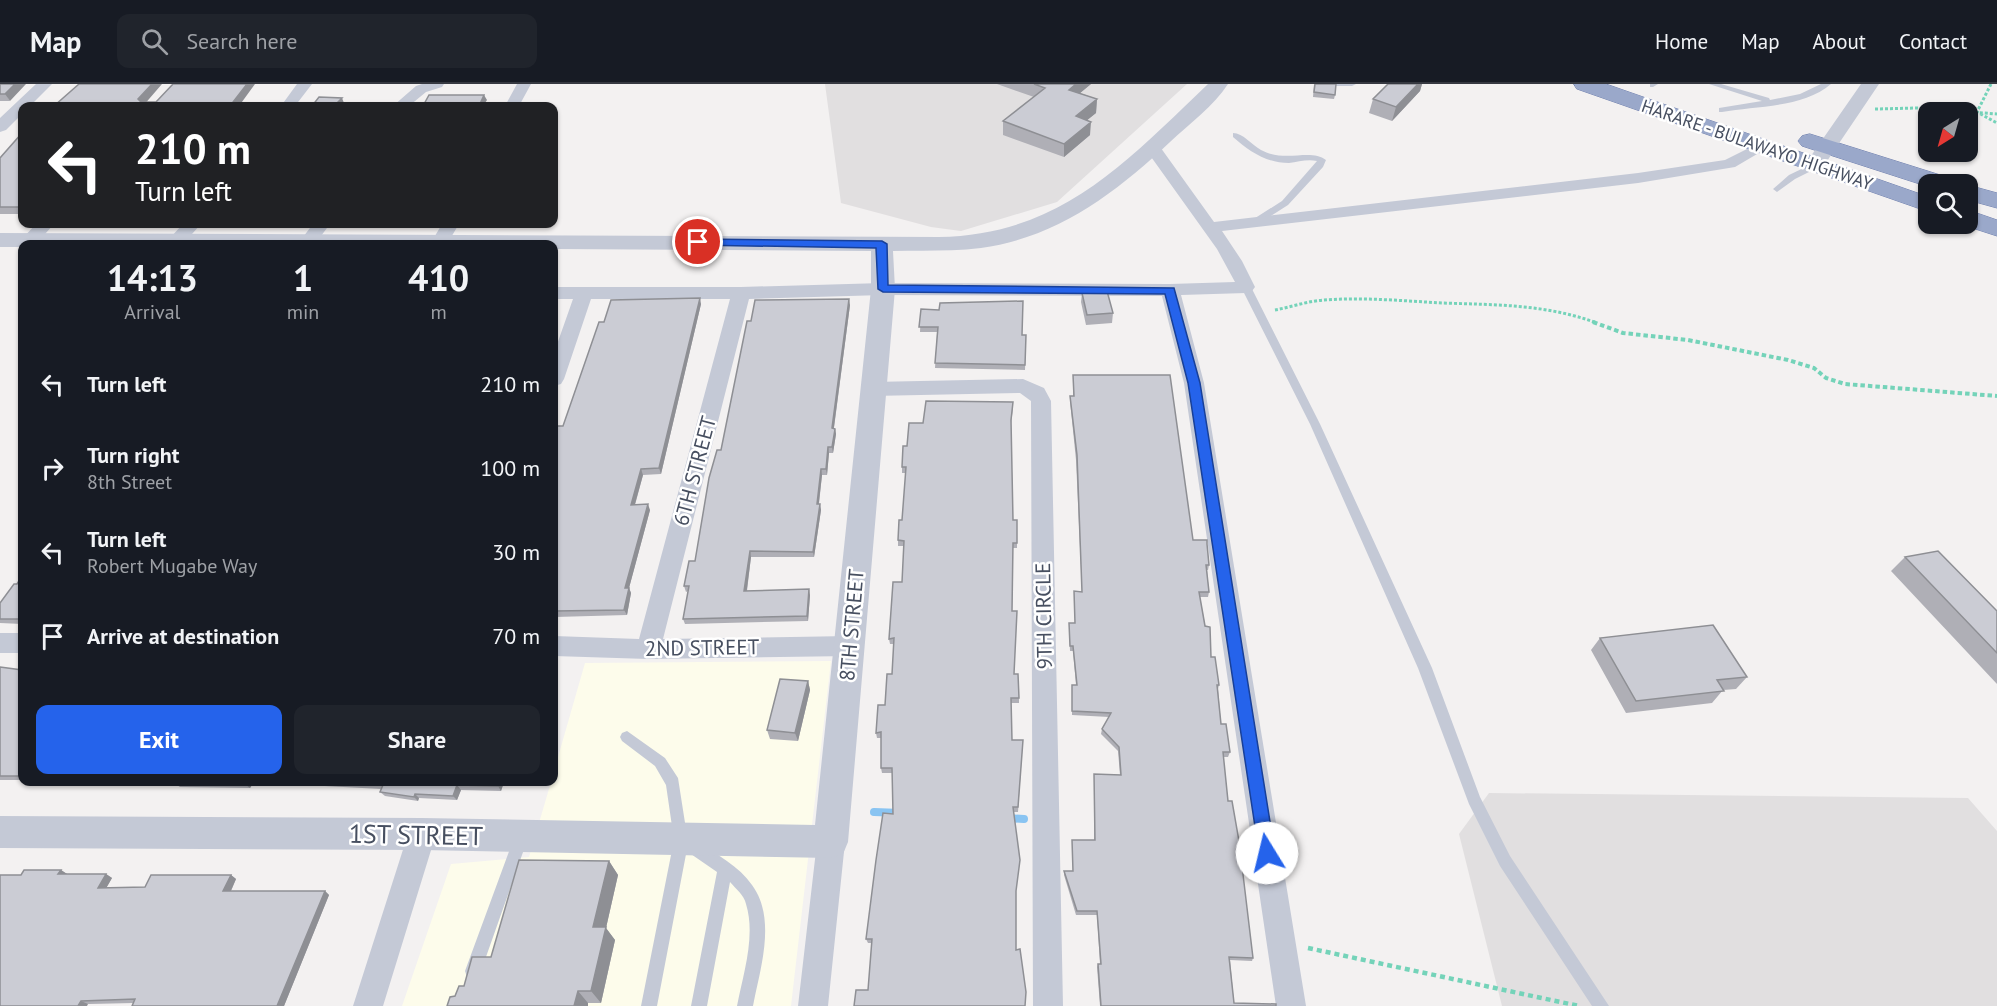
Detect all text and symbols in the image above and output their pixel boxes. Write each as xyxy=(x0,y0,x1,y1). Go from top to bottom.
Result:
search box xyxy=(117,14,537,68)
text: Map xyxy=(30,23,81,60)
icon: search xyxy=(138,25,171,58)
text: Search here xyxy=(186,27,297,55)
text: Home xyxy=(1655,28,1708,55)
text: Map xyxy=(1741,28,1780,55)
text: About xyxy=(1813,28,1866,55)
text: Contact xyxy=(1899,28,1967,55)
street label: HARARE - BULAWAYO HIGHWAY xyxy=(1639,94,1876,195)
north arrow xyxy=(1918,102,1978,162)
map controls xyxy=(1918,102,1978,234)
text: 210 m xyxy=(135,121,251,176)
icon: left xyxy=(36,126,114,204)
text: Turn left xyxy=(135,174,232,208)
button: search xyxy=(1918,174,1978,234)
pin xyxy=(672,216,723,267)
icon: arrive xyxy=(681,225,714,258)
text: 14:13 xyxy=(107,254,198,301)
text: 1 xyxy=(293,254,313,301)
text: 410 xyxy=(408,254,469,301)
text: Arrival xyxy=(124,299,180,325)
text: min xyxy=(287,299,319,325)
text: m xyxy=(431,299,447,325)
icon: left xyxy=(36,368,69,401)
text: Turn left xyxy=(87,370,167,398)
text: 210 m xyxy=(480,370,540,398)
street label: 6TH STREET xyxy=(667,413,722,529)
text: Turn right xyxy=(87,441,179,469)
icon: right xyxy=(36,452,69,485)
text: 100 m xyxy=(480,454,540,482)
text: 8th Street xyxy=(87,469,172,495)
text: Turn left xyxy=(87,525,167,553)
icon: left xyxy=(36,536,69,569)
text: 30 m xyxy=(492,538,540,566)
text: Robert Mugabe Way xyxy=(87,553,257,579)
street label: 9TH CIRCLE xyxy=(1029,562,1058,670)
street label: 8TH STREET xyxy=(833,568,870,682)
icon: arrive xyxy=(36,620,69,653)
text: Arrive at destination xyxy=(87,622,279,650)
text: 70 m xyxy=(492,622,540,650)
street label: 2ND STREET xyxy=(645,633,760,662)
button: Exit xyxy=(36,705,282,774)
button: Share xyxy=(294,705,540,774)
street label: 1ST STREET xyxy=(349,817,483,852)
position arrow xyxy=(1235,821,1299,885)

